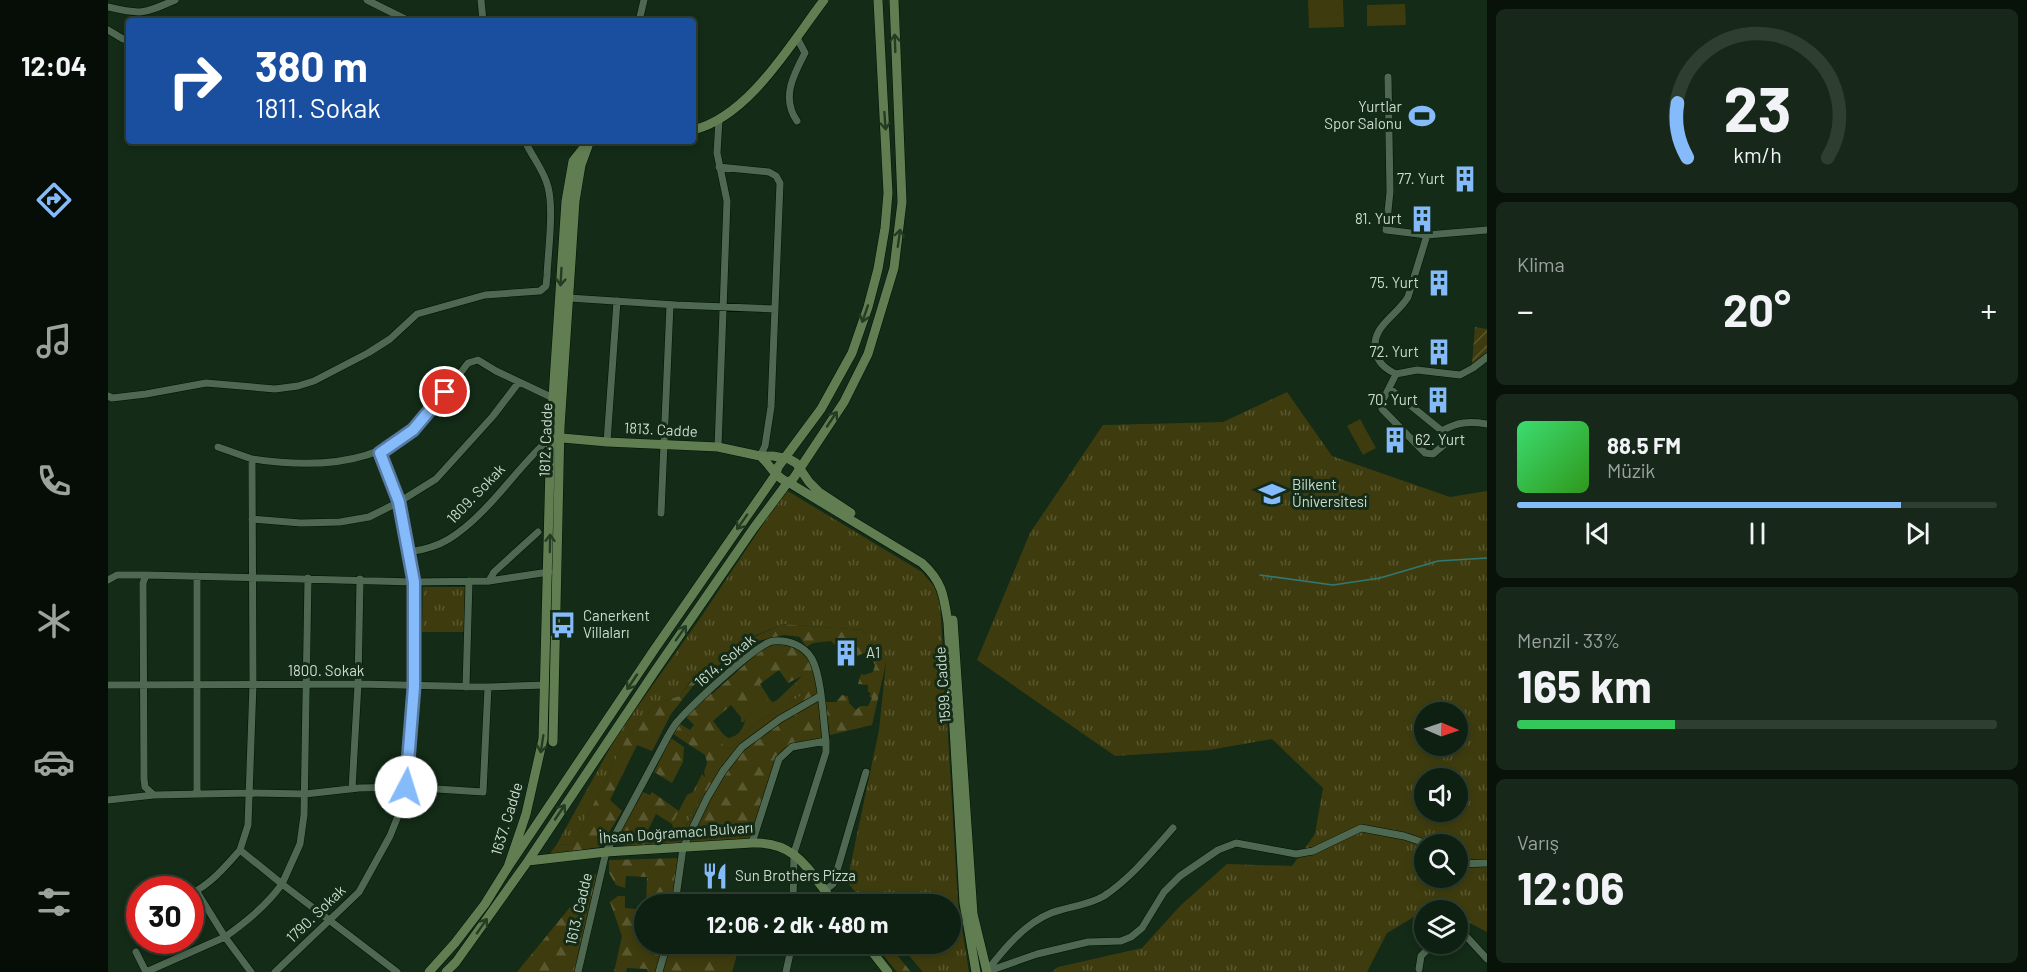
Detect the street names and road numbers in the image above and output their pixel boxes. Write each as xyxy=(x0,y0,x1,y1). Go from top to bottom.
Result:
street label: 1812. Cadde xyxy=(535,403,555,477)
street label: 1813. Cadde xyxy=(624,418,698,440)
street label: 1809. Sokak xyxy=(442,459,508,527)
street label: 1614. Sokak xyxy=(691,630,758,691)
street label: 1599. Cadde xyxy=(930,646,954,724)
street label: 1800. Sokak xyxy=(288,661,365,679)
street label: 1637. Cadde xyxy=(486,780,526,857)
street label: İhsan Doğramacı Bulvarı xyxy=(598,818,754,846)
street label: 1613. Cadde xyxy=(561,871,595,947)
street label: 1790. Sokak xyxy=(282,880,349,946)

